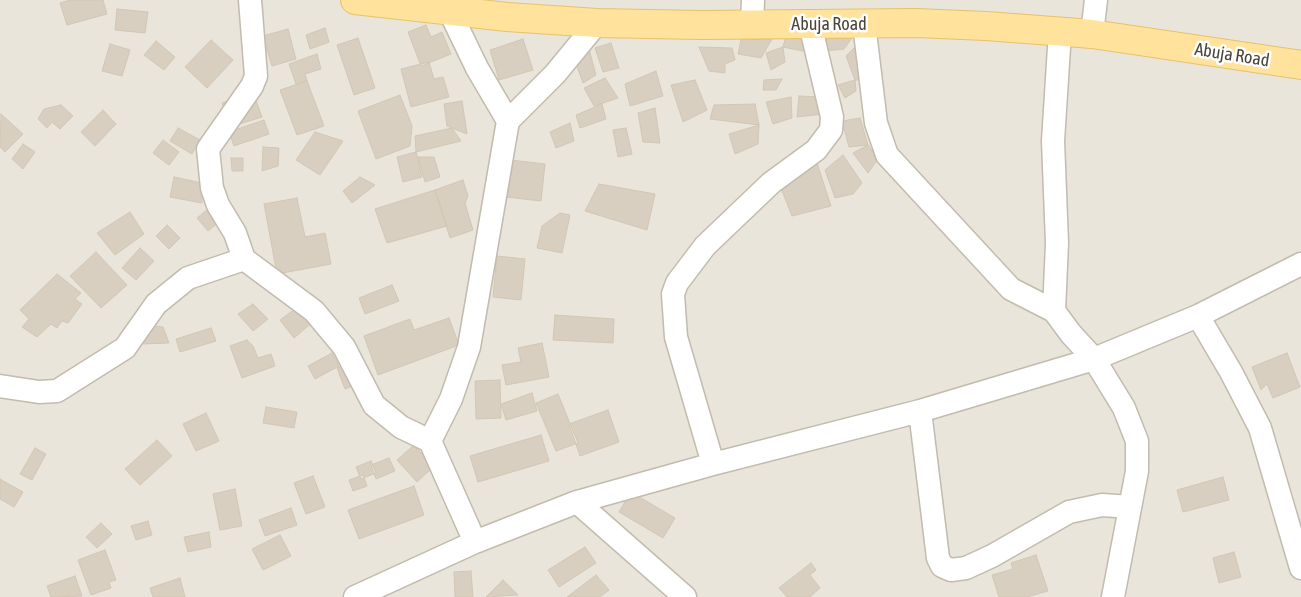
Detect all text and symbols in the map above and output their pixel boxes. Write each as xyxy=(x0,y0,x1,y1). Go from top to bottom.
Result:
street label: Abuja Road xyxy=(791,13,867,35)
street label: Abuja Road xyxy=(1193,38,1271,72)

